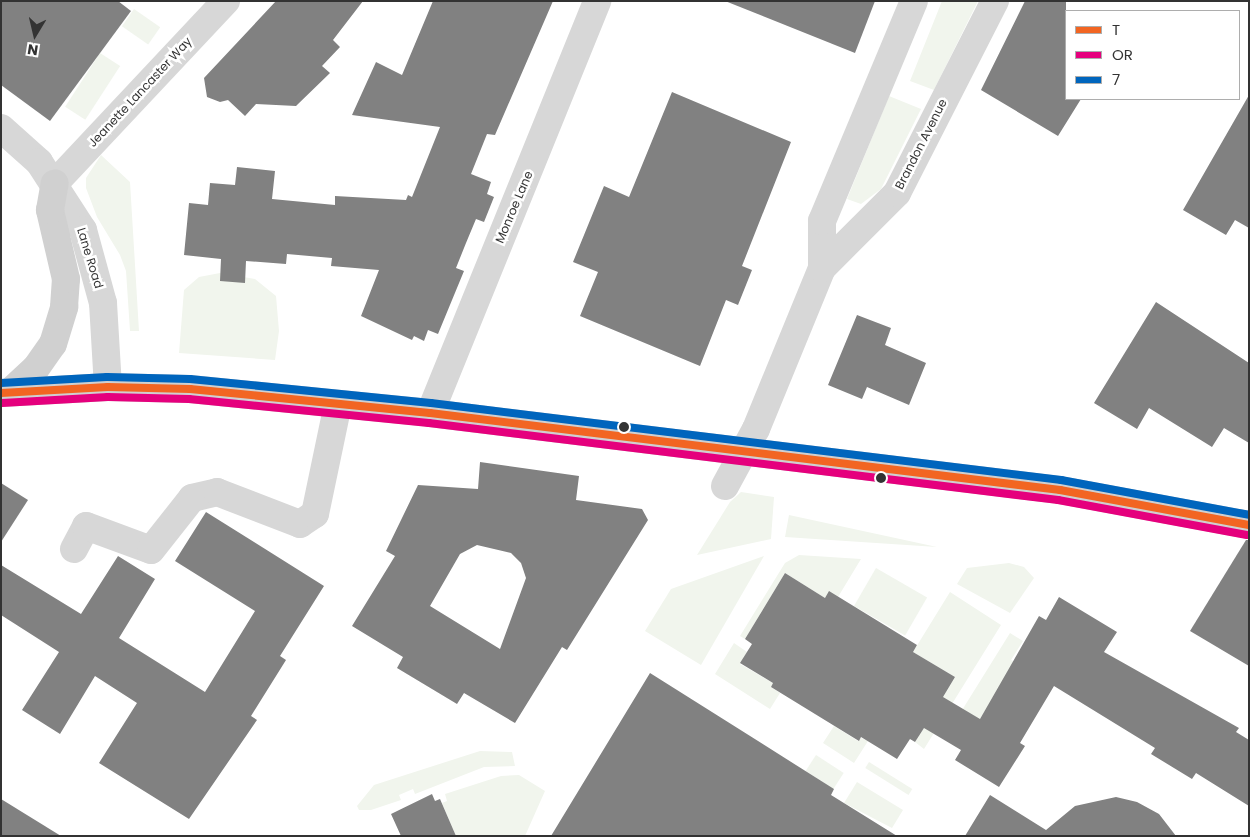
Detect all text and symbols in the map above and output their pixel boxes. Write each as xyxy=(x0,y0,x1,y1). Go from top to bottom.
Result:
north arrow xyxy=(10,10,60,60)
legend xyxy=(1065,10,1240,100)
text: T xyxy=(1112,19,1120,40)
street label: Jeanette Lancaster Way xyxy=(85,34,195,150)
text: N xyxy=(26,39,39,61)
text: OR xyxy=(1112,44,1133,65)
text: 7 xyxy=(1112,69,1120,90)
street label: Brandon Avenue xyxy=(892,96,950,192)
street label: Monroe Lane xyxy=(492,169,536,245)
street label: Lane Road xyxy=(74,226,106,290)
unlabelled marker xyxy=(619,422,629,432)
unlabelled marker xyxy=(876,473,886,483)

